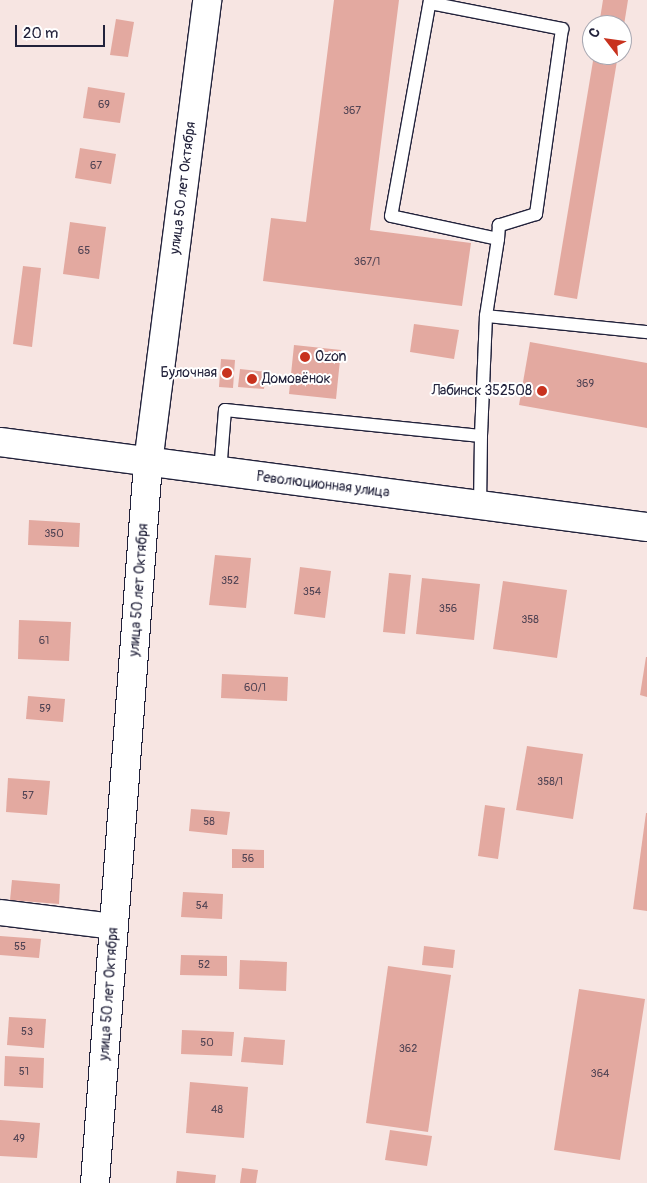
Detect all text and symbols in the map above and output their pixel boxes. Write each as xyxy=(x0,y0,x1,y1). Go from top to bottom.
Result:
scale bar xyxy=(18,15,108,47)
north arrow xyxy=(582,15,632,65)
text: 20 m xyxy=(23,24,58,43)
text: С xyxy=(585,25,604,41)
house number: 69 xyxy=(98,98,110,112)
house number: 367 xyxy=(343,104,361,118)
street label: улица 50 лет Октября xyxy=(167,121,199,255)
house number: 67 xyxy=(90,159,102,173)
house number: 65 xyxy=(78,244,90,258)
house number: 367/1 xyxy=(354,255,380,269)
place label: Ozon xyxy=(315,349,346,365)
marker: Ozon xyxy=(299,351,311,363)
place label: Булочная xyxy=(161,365,217,381)
marker: Булочная xyxy=(221,367,233,379)
place label: Домовёнок xyxy=(262,371,331,387)
marker: Домовёнок xyxy=(246,373,258,385)
house number: 369 xyxy=(576,377,594,391)
place label: Лабинск 352508 xyxy=(431,383,532,399)
marker: Лабинск 352508 xyxy=(536,385,548,397)
street label: Революционная улица xyxy=(255,468,391,502)
street label: улица 50 лет Октября xyxy=(126,523,152,657)
house number: 350 xyxy=(44,527,64,541)
house number: 352 xyxy=(221,574,239,588)
house number: 354 xyxy=(303,585,321,599)
house number: 356 xyxy=(439,602,457,616)
house number: 358 xyxy=(521,613,539,627)
house number: 61 xyxy=(39,634,49,648)
house number: 60/1 xyxy=(244,681,266,695)
house number: 59 xyxy=(39,702,51,716)
house number: 358/1 xyxy=(537,775,563,789)
house number: 57 xyxy=(22,789,34,803)
house number: 58 xyxy=(203,815,215,829)
house number: 56 xyxy=(242,852,254,866)
house number: 54 xyxy=(196,899,208,913)
street label: улица 50 лет Октября xyxy=(96,927,122,1061)
house number: 55 xyxy=(14,940,26,954)
house number: 52 xyxy=(198,958,210,972)
house number: 53 xyxy=(21,1025,33,1039)
house number: 50 xyxy=(200,1036,214,1050)
house number: 362 xyxy=(399,1042,417,1056)
house number: 51 xyxy=(19,1065,29,1079)
house number: 364 xyxy=(591,1067,609,1081)
house number: 48 xyxy=(211,1103,223,1117)
house number: 49 xyxy=(13,1132,25,1146)

